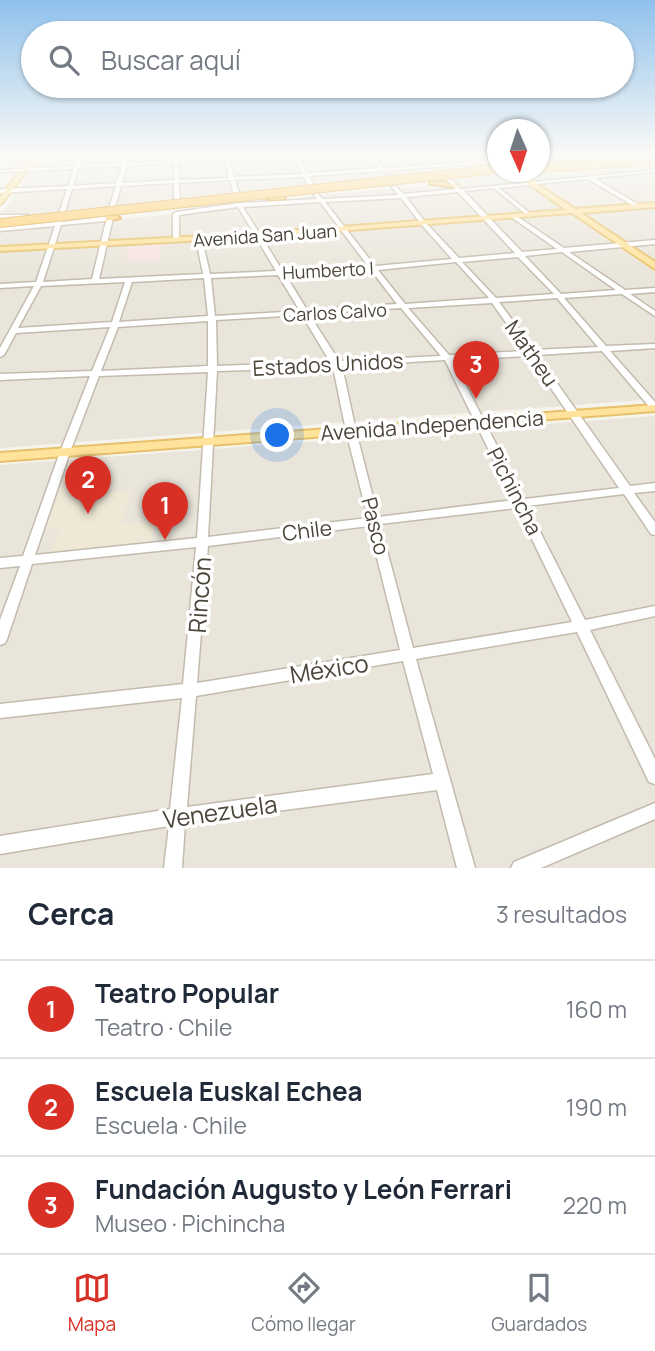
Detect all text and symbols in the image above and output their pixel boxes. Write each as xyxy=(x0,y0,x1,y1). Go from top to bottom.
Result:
search box xyxy=(21,21,634,98)
icon: search xyxy=(45,41,83,79)
text: Buscar aquí xyxy=(101,42,241,78)
north arrow xyxy=(487,119,550,182)
street label: Avenida San Juan xyxy=(192,218,338,252)
street label: Humberto I xyxy=(282,256,374,284)
street label: Carlos Calvo xyxy=(283,297,387,327)
street label: Matheu xyxy=(499,314,565,392)
pin: 3 xyxy=(453,341,499,399)
street label: Estados Unidos xyxy=(252,346,404,382)
street label: Avenida Independencia xyxy=(320,403,544,447)
your location xyxy=(260,418,294,452)
street label: Pichincha xyxy=(481,442,549,540)
pin: 2 xyxy=(65,456,111,514)
pin: 1 xyxy=(142,482,188,540)
street label: Pasco xyxy=(355,494,397,558)
street label: Chile xyxy=(281,513,333,547)
street label: Rincón xyxy=(180,556,218,634)
street label: México xyxy=(287,646,371,690)
street label: Venezuela xyxy=(161,787,279,835)
text: Cerca xyxy=(28,893,114,934)
text: 3 resultados xyxy=(496,898,627,930)
text: Teatro Popular xyxy=(95,975,279,1011)
text: 1 xyxy=(46,993,56,1025)
text: 160 m xyxy=(566,993,627,1025)
text: Teatro · Chile xyxy=(95,1011,232,1043)
text: Escuela Euskal Echea xyxy=(95,1073,362,1109)
text: 2 xyxy=(44,1091,58,1123)
text: 190 m xyxy=(566,1091,627,1123)
text: Escuela · Chile xyxy=(95,1109,247,1141)
text: Fundación Augusto y León Ferrari xyxy=(95,1171,512,1207)
text: 3 xyxy=(44,1189,58,1221)
text: 220 m xyxy=(563,1189,627,1221)
text: Museo · Pichincha xyxy=(95,1207,285,1239)
tab: Mapa xyxy=(68,1269,116,1337)
tab: Cómo llegar xyxy=(251,1269,356,1337)
tab: Guardados xyxy=(491,1269,587,1337)

